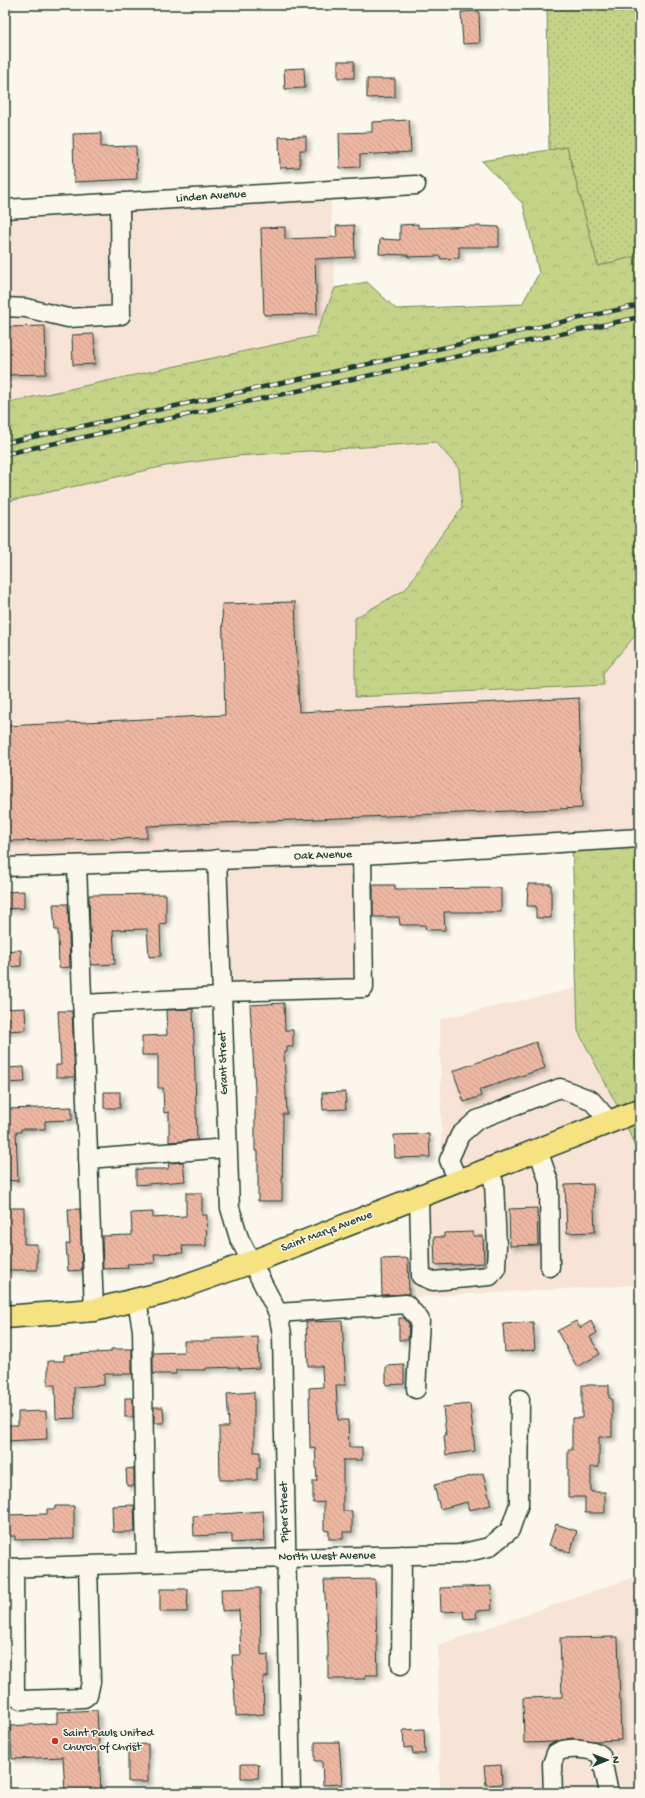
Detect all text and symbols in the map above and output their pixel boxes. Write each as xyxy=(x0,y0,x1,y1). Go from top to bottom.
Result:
street label: Linden Avenue xyxy=(175,188,247,206)
street label: Oak Avenue xyxy=(294,848,353,864)
street label: Grant Street xyxy=(216,1030,232,1095)
street label: Saint Marys Avenue xyxy=(279,1208,375,1256)
street label: Piper Street xyxy=(277,1481,293,1543)
street label: North West Avenue xyxy=(278,1549,376,1565)
place label: Saint Pauls United Church of Christ xyxy=(63,1727,154,1755)
marker: Saint Pauls United Church of Christ xyxy=(50,1736,60,1746)
north arrow xyxy=(587,1740,627,1780)
text: N xyxy=(609,1756,621,1764)

